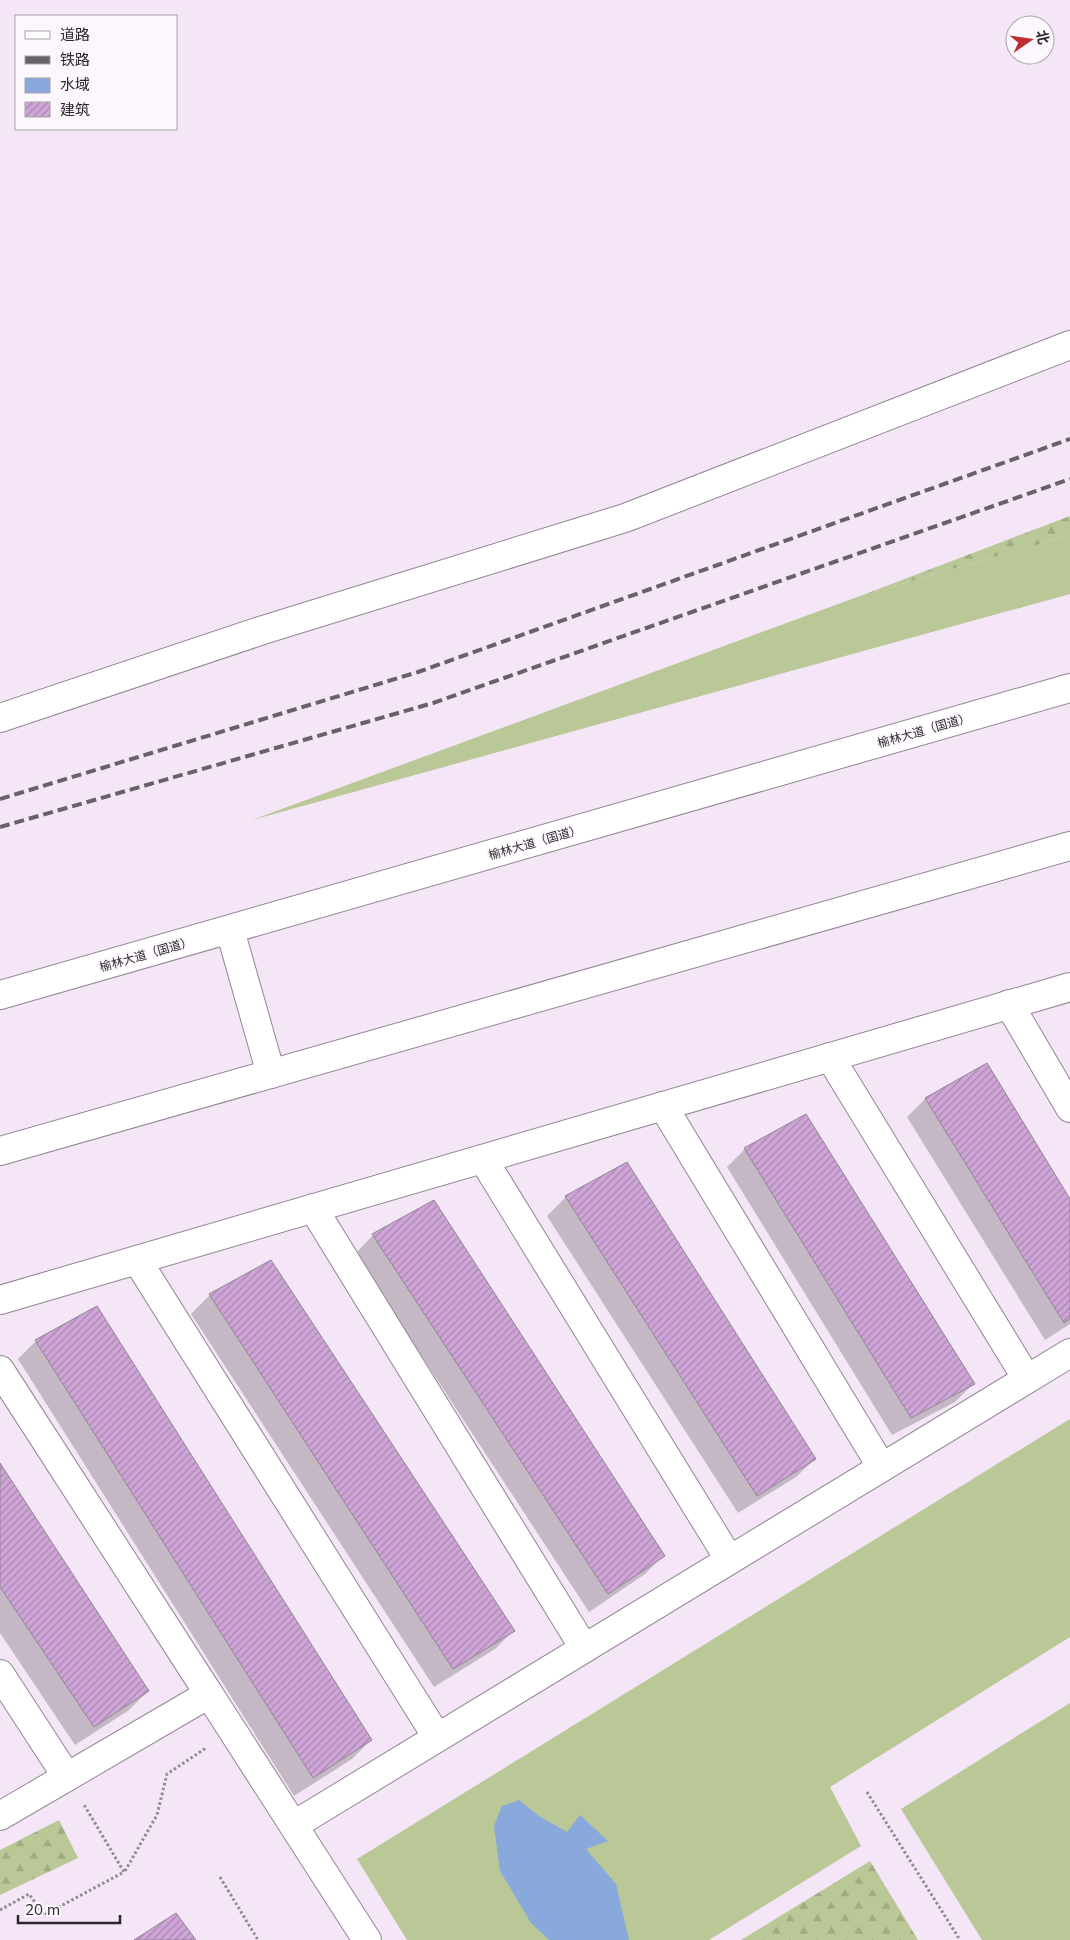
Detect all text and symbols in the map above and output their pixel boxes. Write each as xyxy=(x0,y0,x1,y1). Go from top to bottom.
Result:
legend xyxy=(15,15,178,130)
north arrow xyxy=(1005,15,1055,65)
text: 道路 xyxy=(60,25,90,44)
text: 北 xyxy=(1032,28,1053,46)
text: 铁路 xyxy=(60,50,90,69)
text: 水域 xyxy=(60,75,90,94)
text: 建筑 xyxy=(60,100,90,119)
street label: 榆林大道（国道） xyxy=(876,710,972,750)
street label: 榆林大道（国道） xyxy=(487,822,583,862)
street label: 榆林大道（国道） xyxy=(98,934,194,974)
scale bar xyxy=(18,1892,120,1924)
text: 20 m xyxy=(25,1900,60,1919)

